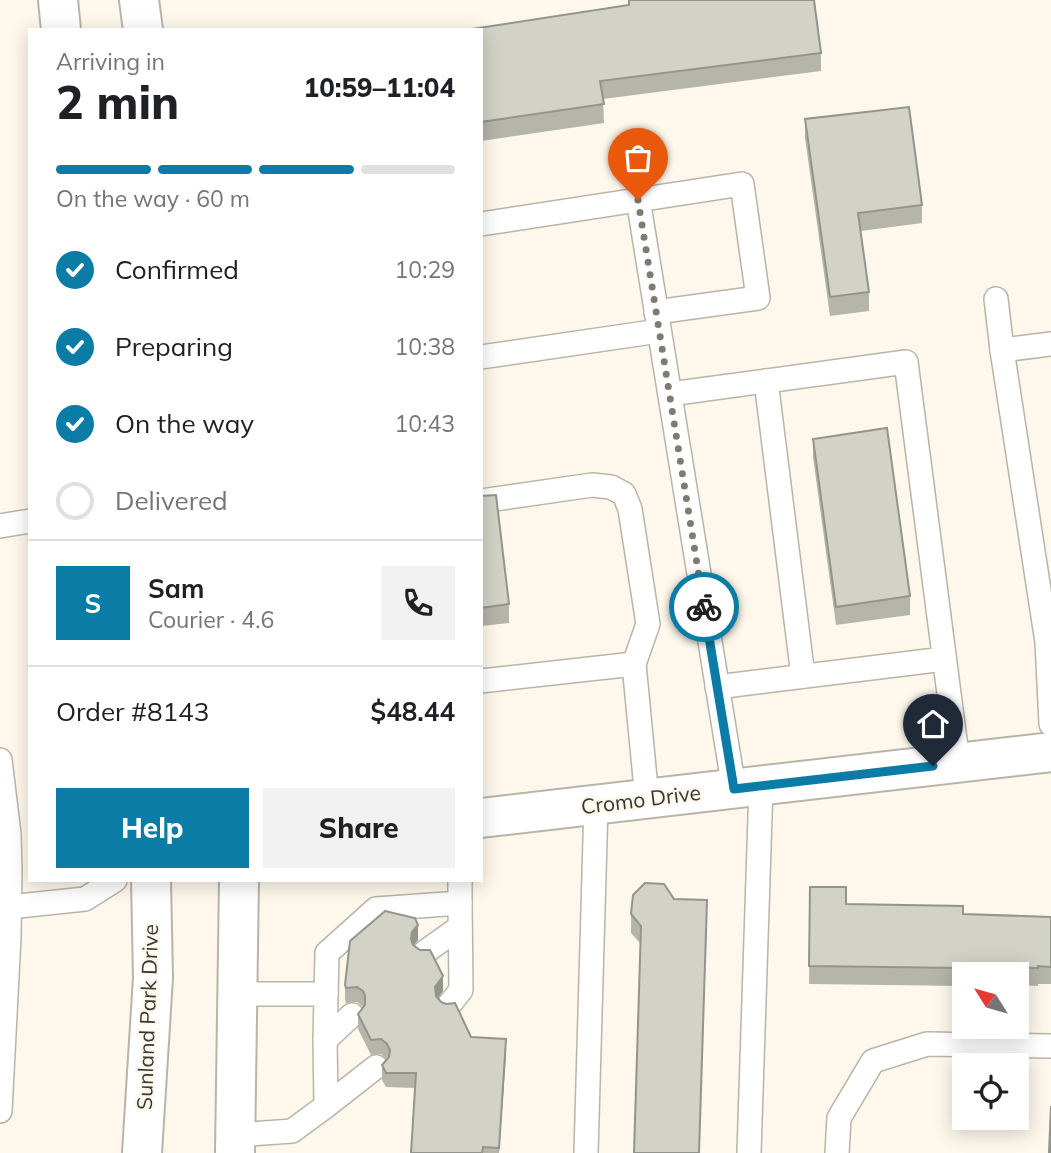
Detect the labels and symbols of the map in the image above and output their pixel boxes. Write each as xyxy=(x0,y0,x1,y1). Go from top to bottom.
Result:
pin xyxy=(608,128,668,200)
courier xyxy=(669,572,739,642)
pin xyxy=(903,694,963,766)
street label: Cromo Drive xyxy=(580,779,702,819)
street label: Sunland Park Drive xyxy=(131,924,163,1110)
north arrow xyxy=(952,962,1029,1040)

